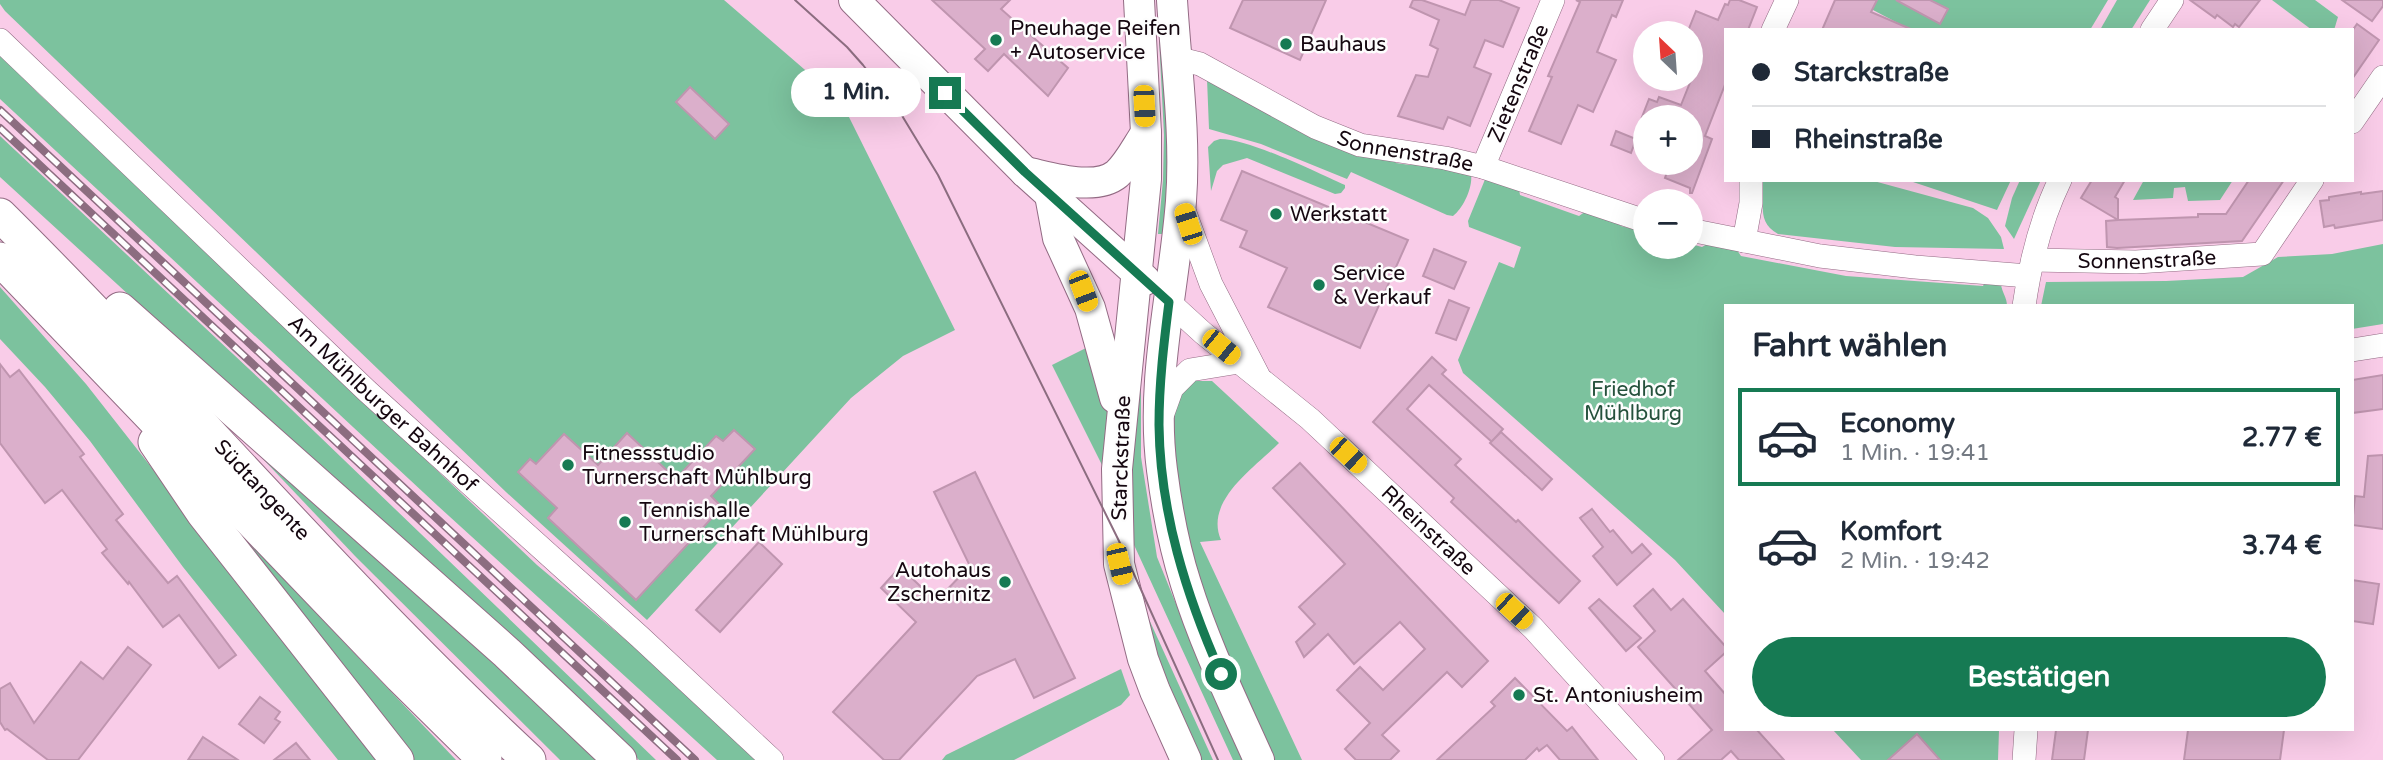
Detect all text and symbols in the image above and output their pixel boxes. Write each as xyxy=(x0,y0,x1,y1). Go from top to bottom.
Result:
place label: Pneuhage Reifen + Autoservice xyxy=(1010,16,1181,65)
street label: Zietenstraße xyxy=(1483,20,1554,146)
north arrow xyxy=(1633,21,1703,91)
map controls xyxy=(1633,21,1703,259)
marker: Pneuhage Reifen + Autoservice xyxy=(988,32,1004,48)
place label: Bauhaus xyxy=(1300,32,1386,57)
marker: Bauhaus xyxy=(1278,36,1294,52)
text: Starckstraße xyxy=(1794,57,1949,88)
callout: 1 Min. xyxy=(791,68,920,118)
route end xyxy=(929,77,961,109)
text: 1 Min. xyxy=(822,78,890,106)
car xyxy=(1133,84,1156,128)
button: + xyxy=(1633,105,1703,175)
text: Rheinstraße xyxy=(1794,124,1943,155)
street label: Sonnenstraße xyxy=(1333,125,1476,177)
button: − xyxy=(1633,189,1703,259)
car xyxy=(1172,201,1205,247)
place label: Werkstatt xyxy=(1290,202,1387,227)
marker: Werkstatt xyxy=(1268,206,1284,222)
street label: Sonnenstraße xyxy=(2077,245,2217,275)
place label: Service & Verkauf xyxy=(1333,261,1431,310)
car xyxy=(1066,268,1101,314)
marker: Service & Verkauf xyxy=(1311,277,1327,293)
street label: Am Mühlburger Bahnhof xyxy=(283,310,483,498)
car xyxy=(1199,326,1244,368)
text: Fahrt wählen xyxy=(1752,327,1948,365)
park label: Friedhof Mühlburg xyxy=(1584,377,1682,426)
street label: Starckstraße xyxy=(1107,395,1136,521)
icon: car xyxy=(1756,406,1819,469)
text: Economy xyxy=(1840,408,1955,439)
text: 2.77 € xyxy=(2242,422,2322,453)
car xyxy=(1326,433,1371,477)
street label: Südtangente xyxy=(209,435,315,546)
text: 1 Min. · 19:41 xyxy=(1840,439,1990,467)
place label: Fitnessstudio Turnerschaft Mühlburg xyxy=(582,441,812,490)
marker: Fitnessstudio Turnerschaft Mühlburg xyxy=(560,457,576,473)
street label: Rheinstraße xyxy=(1376,480,1481,581)
place label: Tennishalle Turnerschaft Mühlburg xyxy=(639,498,869,547)
marker: Tennishalle Turnerschaft Mühlburg xyxy=(617,514,633,530)
icon: car xyxy=(1756,514,1819,577)
text: Komfort xyxy=(1840,516,1942,547)
text: 3.74 € xyxy=(2242,530,2322,561)
car xyxy=(1105,541,1134,587)
text: 2 Min. · 19:42 xyxy=(1840,547,1990,575)
place label: Autohaus Zschernitz xyxy=(887,558,991,607)
marker: Autohaus Zschernitz xyxy=(997,574,1013,590)
car xyxy=(1492,589,1537,633)
button: Bestätigen xyxy=(1752,637,2326,717)
route start xyxy=(1205,658,1237,690)
place label: St. Antoniusheim xyxy=(1533,683,1703,708)
marker: St. Antoniusheim xyxy=(1511,687,1527,703)

